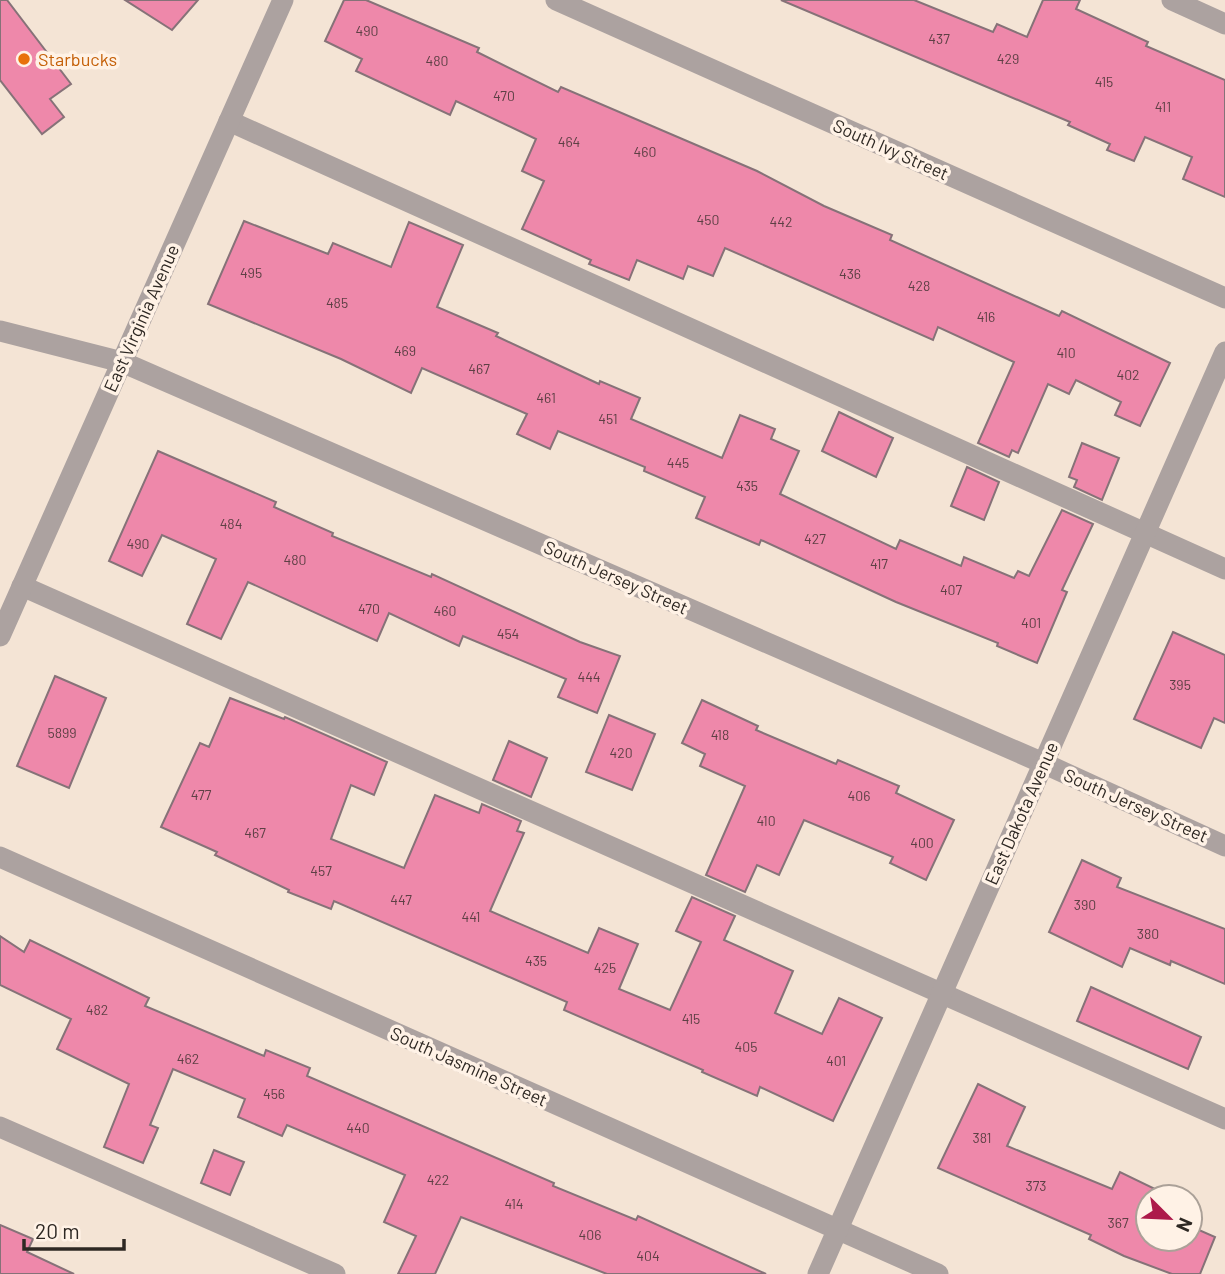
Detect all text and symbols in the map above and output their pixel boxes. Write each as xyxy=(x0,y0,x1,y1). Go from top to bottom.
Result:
house number: 490 xyxy=(356,22,378,39)
house number: 437 xyxy=(928,30,950,47)
place label: Starbucks xyxy=(38,48,117,70)
house number: 429 xyxy=(997,50,1019,67)
marker: Starbucks xyxy=(16,51,32,67)
house number: 480 xyxy=(426,52,448,69)
house number: 415 xyxy=(1095,73,1113,90)
house number: 470 xyxy=(493,87,515,104)
house number: 411 xyxy=(1155,98,1171,115)
street label: South Ivy Street xyxy=(830,114,952,184)
house number: 464 xyxy=(558,133,580,150)
house number: 460 xyxy=(634,143,656,160)
house number: 450 xyxy=(697,211,719,228)
house number: 442 xyxy=(770,213,792,230)
street label: East Virginia Avenue xyxy=(99,241,183,395)
house number: 495 xyxy=(240,264,262,281)
house number: 436 xyxy=(839,265,861,282)
house number: 428 xyxy=(908,277,930,294)
house number: 485 xyxy=(326,294,348,311)
house number: 416 xyxy=(977,308,995,325)
house number: 469 xyxy=(394,342,416,359)
house number: 410 xyxy=(1056,344,1076,361)
house number: 467 xyxy=(468,360,490,377)
house number: 402 xyxy=(1116,366,1140,383)
house number: 461 xyxy=(536,389,556,406)
house number: 451 xyxy=(598,410,618,427)
house number: 445 xyxy=(667,454,689,471)
house number: 435 xyxy=(736,477,758,494)
house number: 484 xyxy=(220,515,242,532)
house number: 427 xyxy=(804,530,826,547)
house number: 490 xyxy=(127,535,149,552)
street label: South Jersey Street xyxy=(541,535,691,619)
house number: 480 xyxy=(284,551,306,568)
house number: 417 xyxy=(870,555,888,572)
house number: 407 xyxy=(940,581,962,598)
house number: 470 xyxy=(358,600,380,617)
house number: 460 xyxy=(434,602,456,619)
house number: 401 xyxy=(1021,614,1041,631)
house number: 454 xyxy=(497,625,519,642)
house number: 444 xyxy=(577,668,601,685)
house number: 395 xyxy=(1169,676,1191,693)
house number: 5899 xyxy=(47,724,77,741)
house number: 418 xyxy=(711,726,729,743)
street label: East Dakota Avenue xyxy=(980,738,1062,888)
house number: 420 xyxy=(609,744,633,761)
street label: South Jersey Street xyxy=(1061,763,1211,847)
house number: 477 xyxy=(191,786,212,803)
house number: 406 xyxy=(848,787,870,804)
house number: 410 xyxy=(756,812,776,829)
house number: 467 xyxy=(244,824,266,841)
house number: 400 xyxy=(910,834,934,851)
house number: 457 xyxy=(310,862,332,879)
house number: 447 xyxy=(390,891,412,908)
house number: 390 xyxy=(1074,896,1096,913)
house number: 441 xyxy=(461,908,481,925)
house number: 380 xyxy=(1137,925,1159,942)
house number: 435 xyxy=(525,952,547,969)
house number: 425 xyxy=(594,959,616,976)
house number: 482 xyxy=(86,1001,108,1018)
house number: 415 xyxy=(682,1010,700,1027)
street label: South Jasmine Street xyxy=(387,1021,551,1111)
house number: 405 xyxy=(735,1038,757,1055)
house number: 462 xyxy=(177,1050,199,1067)
house number: 401 xyxy=(826,1052,846,1069)
house number: 456 xyxy=(263,1085,285,1102)
house number: 440 xyxy=(346,1119,370,1136)
house number: 381 xyxy=(972,1129,992,1146)
house number: 422 xyxy=(427,1171,449,1188)
house number: 373 xyxy=(1025,1177,1047,1194)
north arrow xyxy=(1134,1183,1204,1253)
house number: 414 xyxy=(504,1195,524,1212)
scale bar xyxy=(24,1208,124,1252)
house number: 367 xyxy=(1107,1214,1129,1231)
text: N xyxy=(1172,1215,1198,1236)
text: 20 m xyxy=(35,1218,80,1243)
house number: 406 xyxy=(579,1226,601,1243)
house number: 404 xyxy=(636,1247,660,1264)

